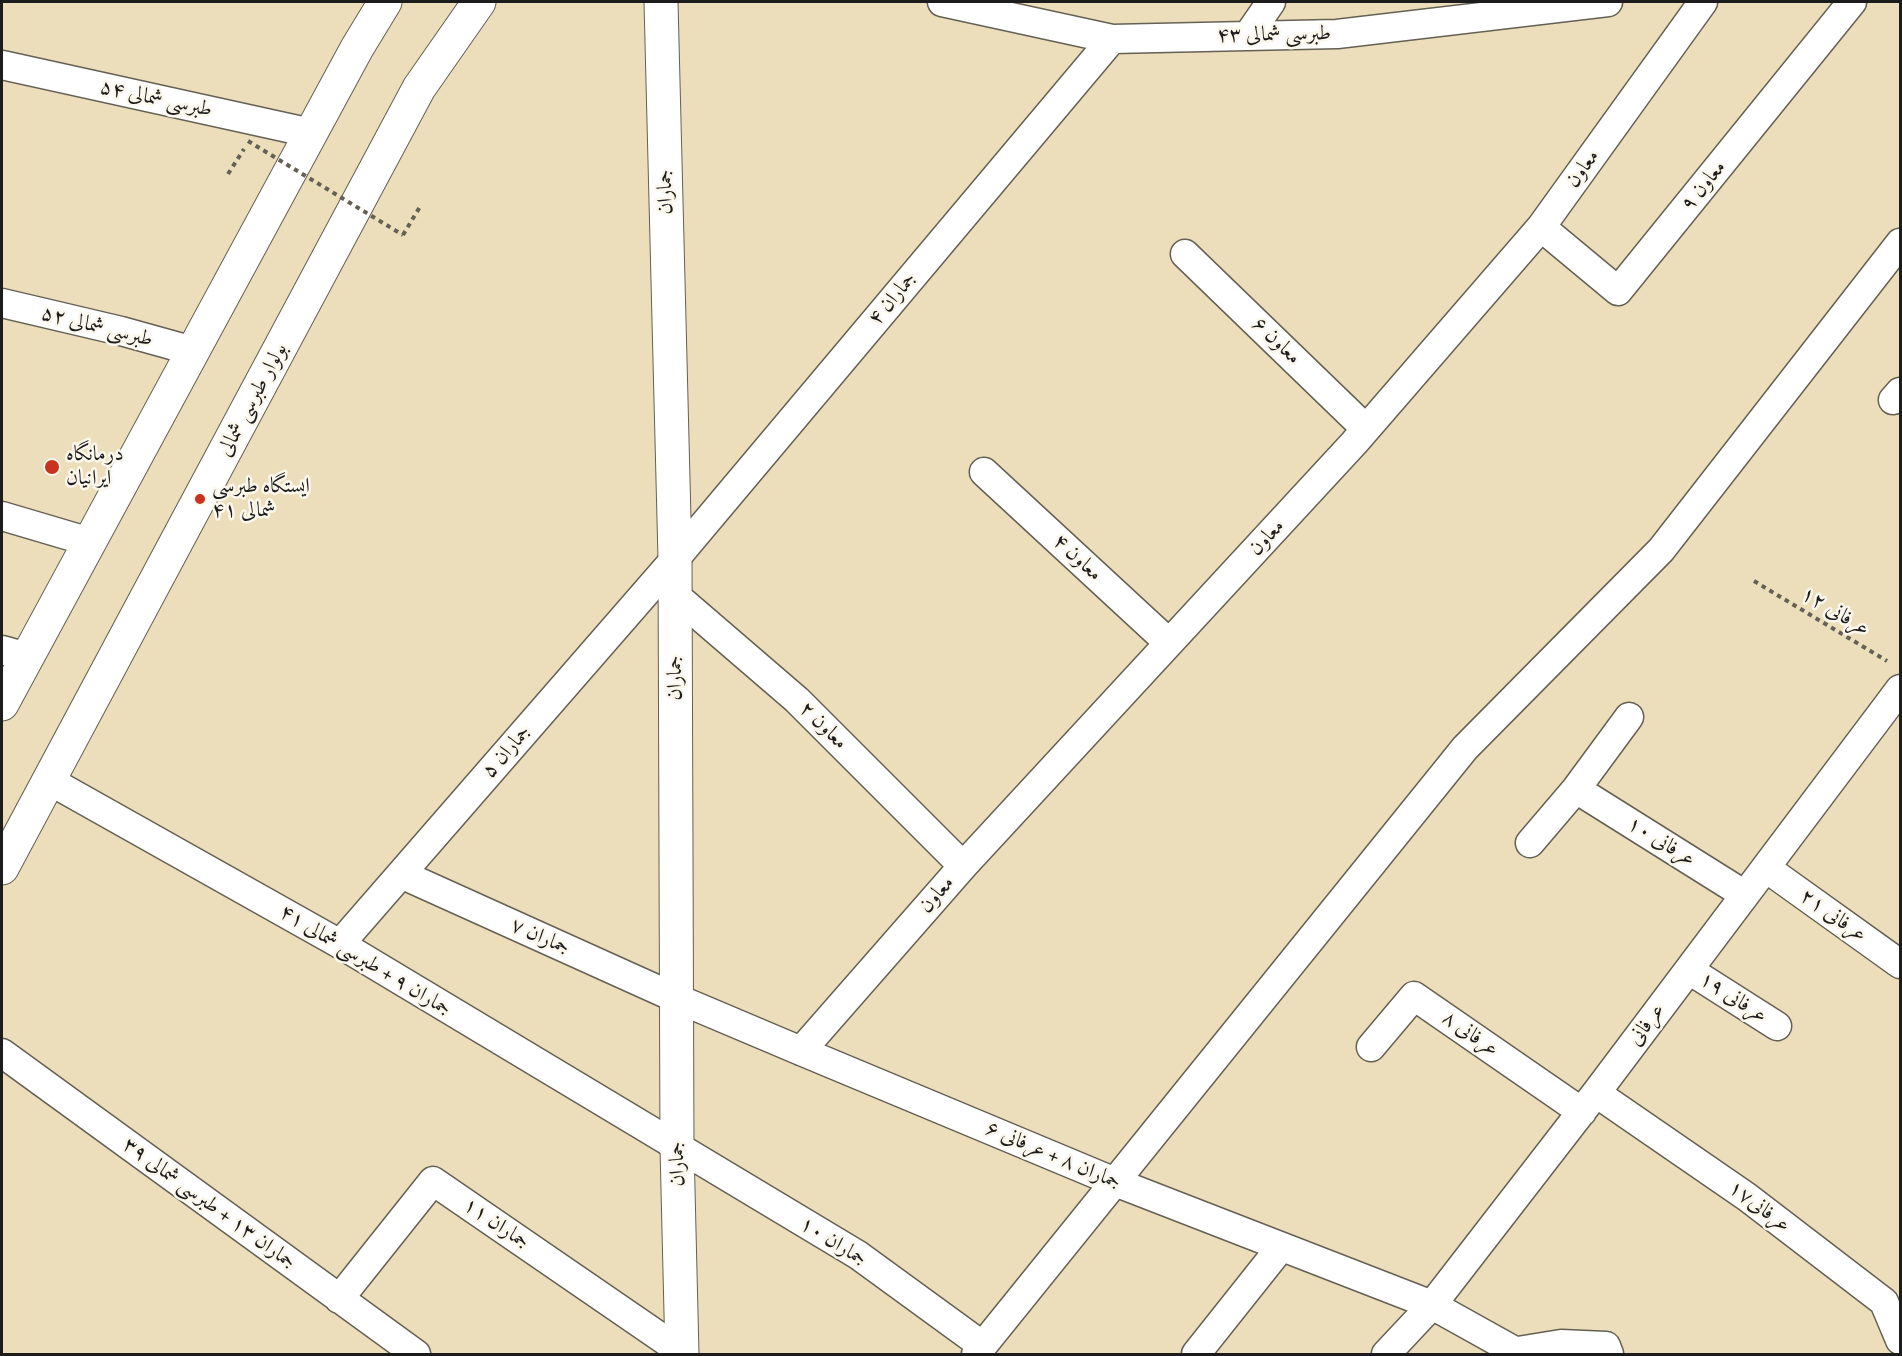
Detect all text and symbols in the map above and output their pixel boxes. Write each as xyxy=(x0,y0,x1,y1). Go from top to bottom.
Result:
street label: طبرسی شمالی ۴۳ xyxy=(1217,21,1331,49)
street label: طبرسی شمالی ۵۴ xyxy=(98,75,214,123)
street label: معاون xyxy=(1561,145,1605,193)
street label: معاون ۹ xyxy=(1676,156,1732,216)
street label: جماران xyxy=(653,169,679,215)
street label: جماران ۴ xyxy=(863,267,923,331)
street label: طبرسی شمالی ۵۲ xyxy=(39,301,155,353)
street label: معاون ۶ xyxy=(1246,312,1306,370)
street label: بولوار طبرسی شمالی xyxy=(213,339,293,461)
place label: درمانگاه ایرانیان xyxy=(66,442,124,492)
marker: درمانگاه ایرانیان xyxy=(43,458,61,476)
place label: ایستگاه طبرسی شمالی ۴۱ xyxy=(212,474,310,524)
marker: ایستگاه طبرسی شمالی ۴۱ xyxy=(193,492,207,506)
street label: معاون xyxy=(1244,514,1290,562)
street label: معاون ۴ xyxy=(1047,529,1107,587)
street label: عرفانی ۱۲ xyxy=(1796,582,1874,642)
street label: جماران xyxy=(663,655,689,701)
street label: معاون ۲ xyxy=(794,697,852,755)
street label: جماران ۵ xyxy=(477,720,537,784)
street label: عرفانی ۱۰ xyxy=(1622,811,1700,873)
street label: معاون xyxy=(914,871,960,919)
street label: عرفانی ۲۱ xyxy=(1795,884,1871,948)
street label: جماران ۹ + طبرسی شمالی ۴۱ xyxy=(275,900,455,1022)
street label: جماران ۷ xyxy=(507,913,573,961)
street label: عرفانی ۱۹ xyxy=(1694,967,1772,1029)
street label: عرفانی xyxy=(1623,999,1671,1051)
street label: عرفانی ۸ xyxy=(1437,1006,1503,1062)
street label: جماران ۸ + عرفانی ۶ xyxy=(982,1116,1124,1196)
street label: جماران ۱۳ + طبرسی شمالی ۳۹ xyxy=(118,1133,300,1275)
street label: جماران xyxy=(665,1141,691,1187)
street label: عرفانی۱۷ xyxy=(1723,1176,1795,1238)
street label: جماران ۱۱ xyxy=(458,1193,534,1255)
street label: جماران ۱۰ xyxy=(795,1212,871,1272)

